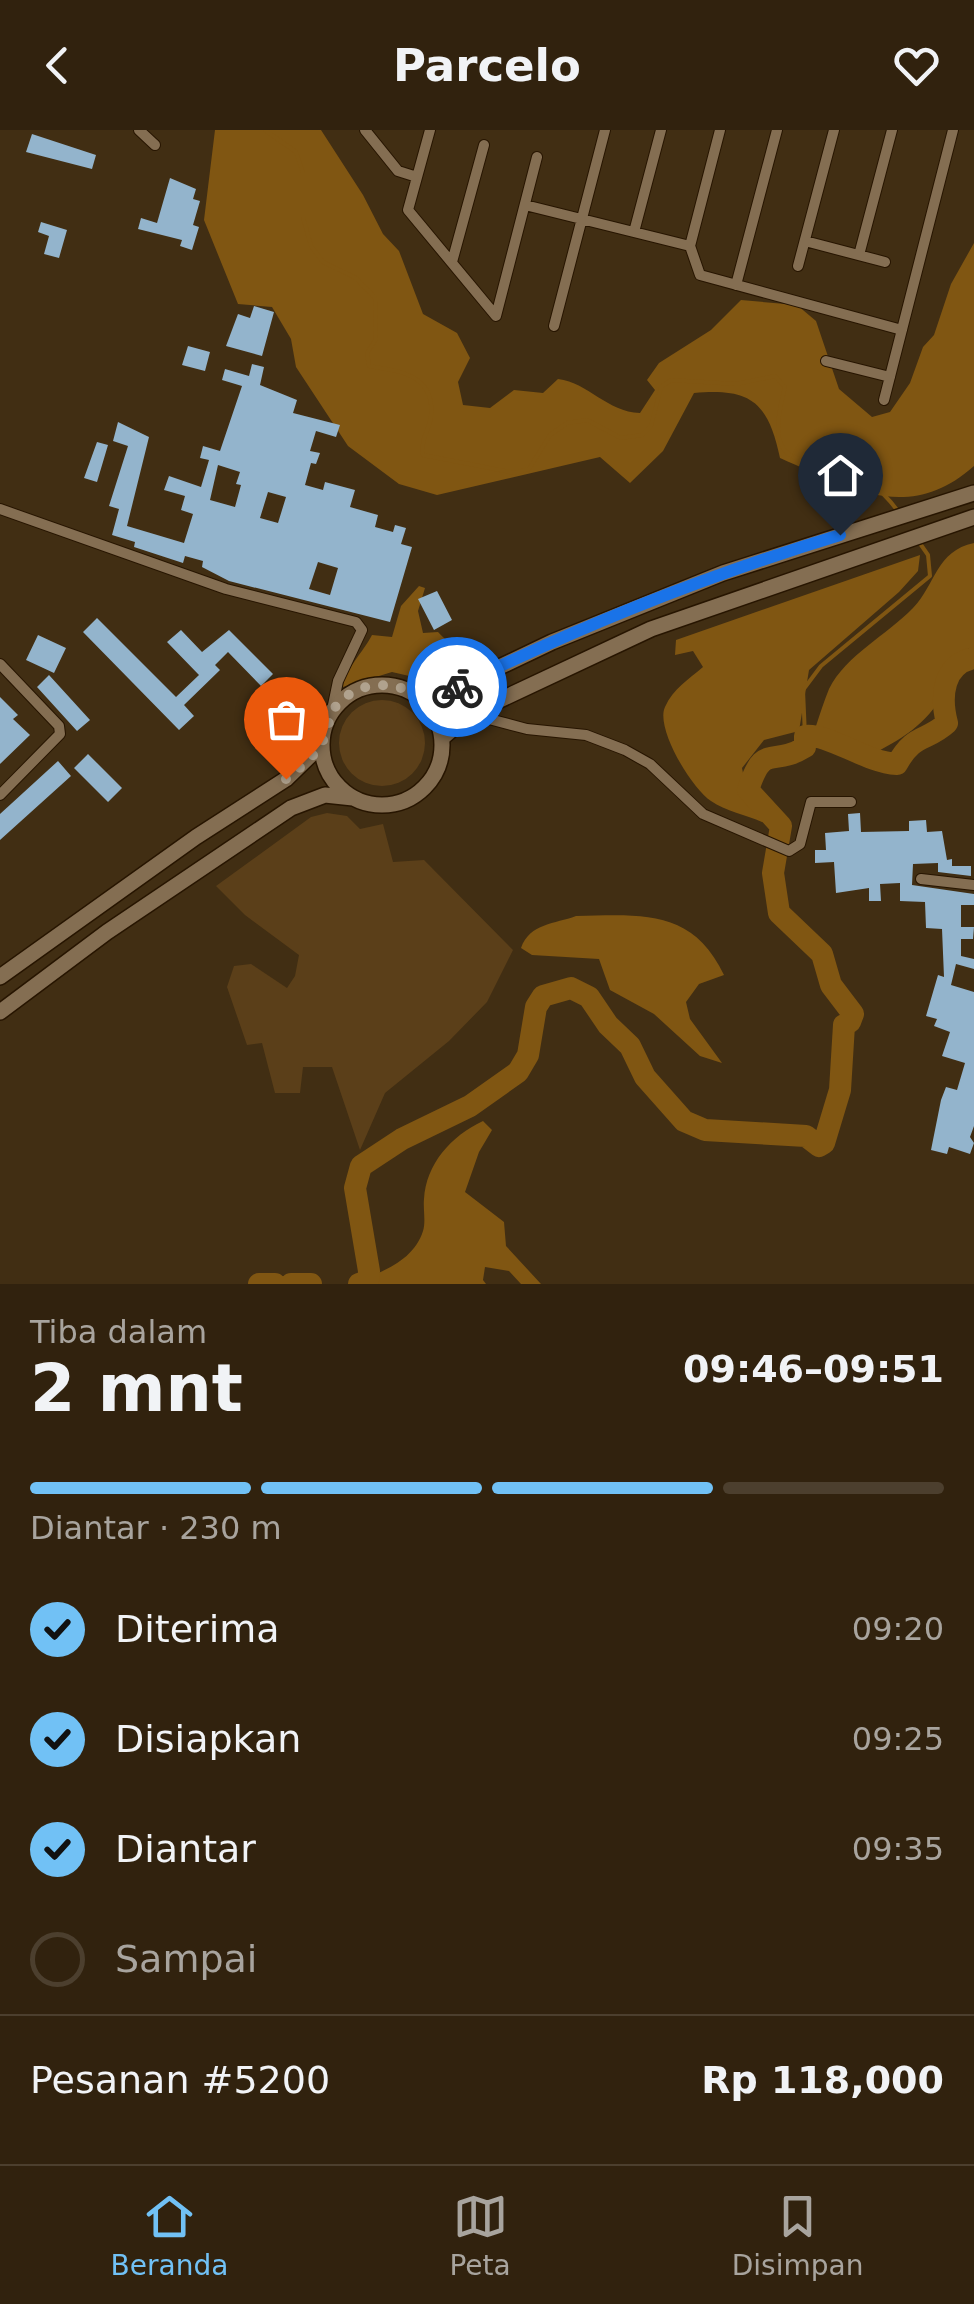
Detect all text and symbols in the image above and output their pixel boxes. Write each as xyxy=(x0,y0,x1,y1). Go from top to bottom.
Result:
icon: back xyxy=(30,38,85,93)
icon: heart xyxy=(889,38,944,93)
text: Parcelo xyxy=(393,39,581,92)
pin xyxy=(798,433,883,536)
icon: home xyxy=(813,448,868,503)
courier xyxy=(407,637,507,737)
icon: bike xyxy=(430,660,485,715)
pin xyxy=(244,677,329,780)
icon: bag xyxy=(259,692,314,747)
text: Tiba dalam xyxy=(30,1313,207,1351)
text: 09:46–09:51 xyxy=(683,1347,944,1391)
text: 2 mnt xyxy=(30,1351,243,1426)
text: Diantar · 230 m xyxy=(30,1509,282,1547)
icon: check xyxy=(30,1602,85,1657)
text: Diterima xyxy=(115,1607,280,1651)
text: 09:20 xyxy=(852,1610,944,1648)
icon: check xyxy=(30,1712,85,1767)
text: Disiapkan xyxy=(115,1717,301,1761)
text: 09:25 xyxy=(852,1720,944,1758)
icon: check xyxy=(30,1822,85,1877)
text: Diantar xyxy=(115,1827,256,1871)
text: 09:35 xyxy=(852,1830,944,1868)
text: Sampai xyxy=(115,1937,257,1981)
text: Pesanan #5200 xyxy=(30,2058,330,2102)
text: Rp 118,000 xyxy=(701,2058,944,2102)
tab: Beranda xyxy=(111,2189,228,2282)
tab: Peta xyxy=(449,2189,511,2282)
tab: Disimpan xyxy=(732,2189,863,2282)

